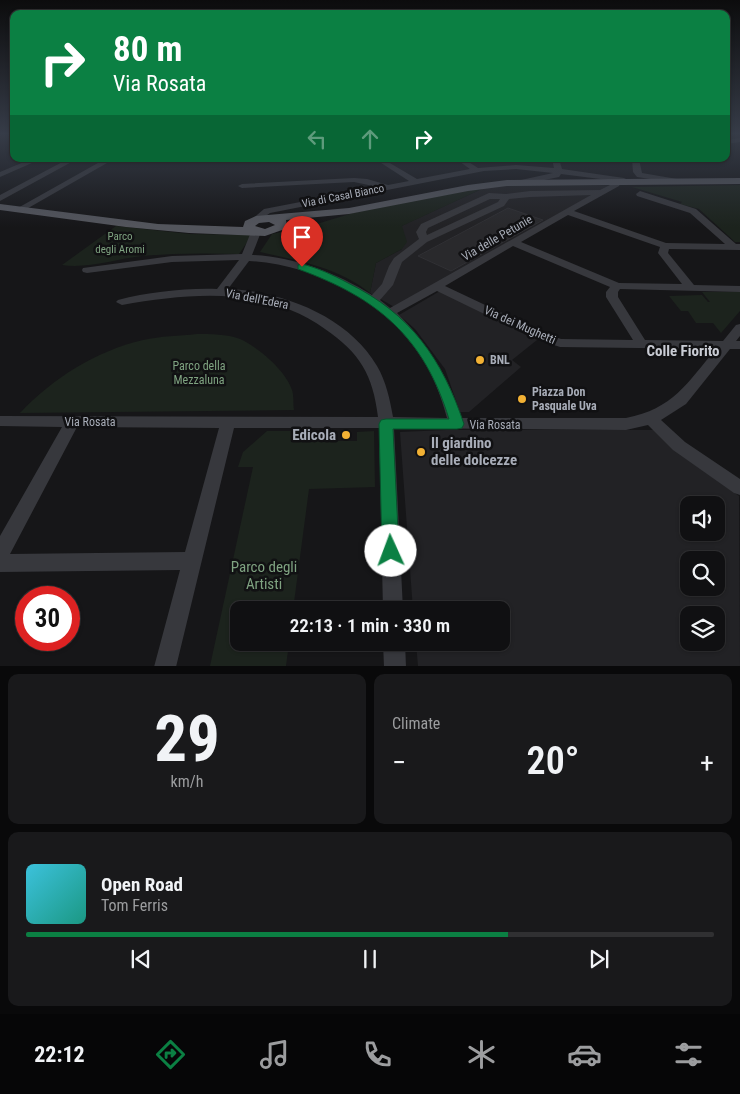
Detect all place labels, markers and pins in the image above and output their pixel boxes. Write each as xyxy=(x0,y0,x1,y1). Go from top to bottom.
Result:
pin xyxy=(281,216,323,267)
place label: BNL xyxy=(490,353,510,367)
marker: BNL xyxy=(474,354,486,366)
place label: Piazza Don Pasquale Uva xyxy=(532,385,597,413)
marker: Piazza Don Pasquale Uva xyxy=(516,393,528,405)
place label: Edicola xyxy=(292,426,336,444)
marker: Edicola xyxy=(340,429,352,441)
place label: Il giardino delle dolcezze xyxy=(431,434,517,469)
marker: Il giardino delle dolcezze xyxy=(415,446,427,458)

